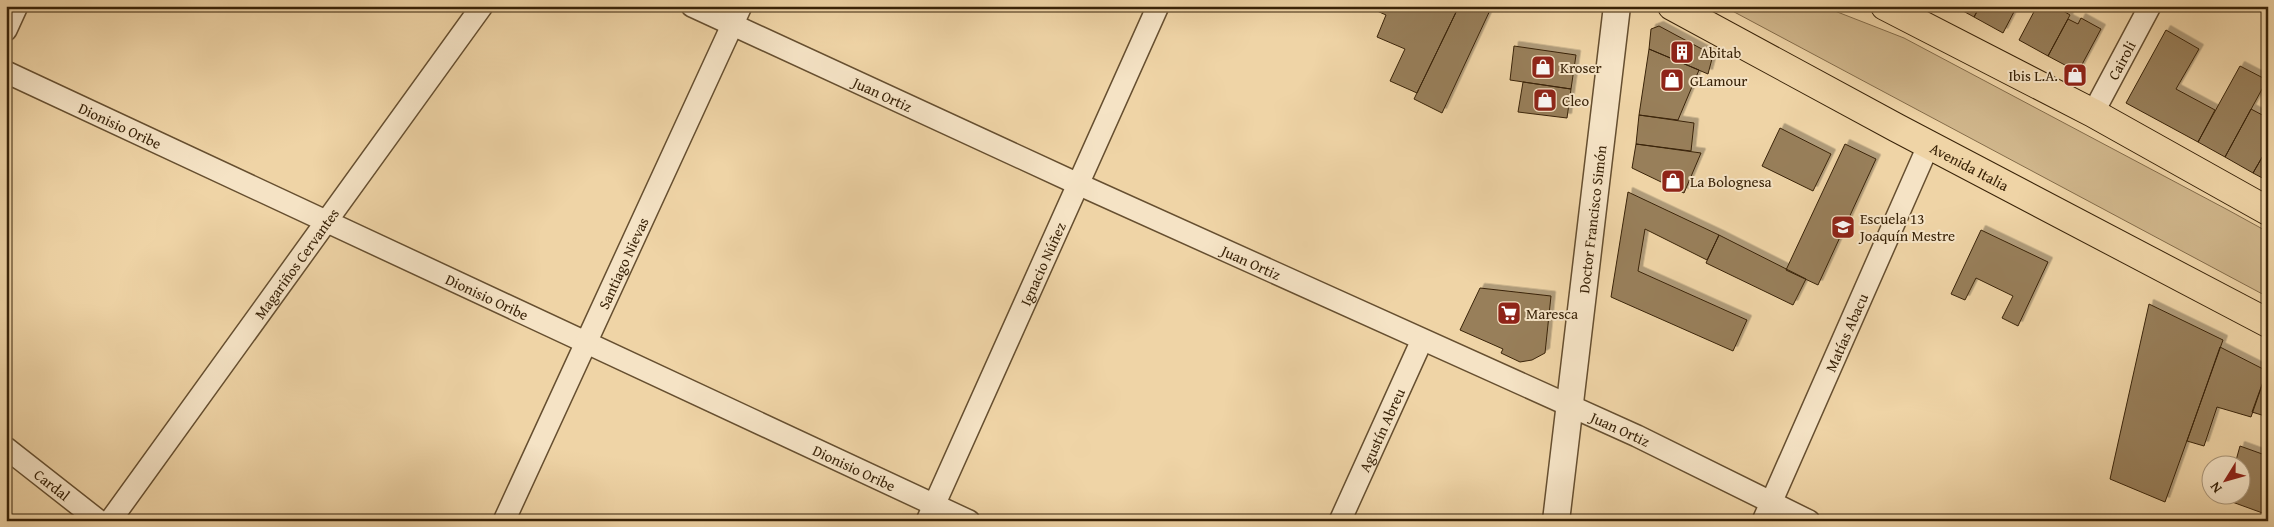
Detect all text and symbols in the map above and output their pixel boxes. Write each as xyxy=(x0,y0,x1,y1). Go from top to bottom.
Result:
street label: Cairoli xyxy=(2102,37,2140,83)
building icon: Abitab xyxy=(1669,39,1695,65)
place label: Abitab xyxy=(1700,42,1741,63)
shop icon: Kroser xyxy=(1530,54,1556,80)
place label: Kroser xyxy=(1560,57,1602,78)
shop icon: Ibis L.A. xyxy=(2062,62,2088,88)
place label: Ibis L.A. xyxy=(2008,65,2058,86)
shop icon: GLamour xyxy=(1659,67,1685,93)
street label: Juan Ortiz xyxy=(848,70,916,117)
place label: GLamour xyxy=(1690,70,1747,91)
shop icon: Cleo xyxy=(1532,87,1558,113)
place label: Cleo xyxy=(1562,90,1589,111)
street label: Dionisio Oribe xyxy=(75,97,165,154)
street label: Avenida Italia xyxy=(1927,137,2013,196)
street label: Doctor Francisco Simón xyxy=(1573,143,1611,294)
shop icon: La Bolognesa xyxy=(1660,168,1686,194)
place label: La Bolognesa xyxy=(1690,171,1772,192)
street label: Magariños Cervantes xyxy=(249,203,343,323)
place label: Escuela 13 Joaquín Mestre xyxy=(1858,208,1955,246)
street label: Santiago Nievas xyxy=(592,214,653,312)
school or university icon: Escuela 13 Joaquín Mestre xyxy=(1830,214,1856,240)
street label: Ignacio Núñez xyxy=(1015,218,1070,309)
street label: Juan Ortiz xyxy=(1216,239,1285,285)
street label: Dionisio Oribe xyxy=(442,268,532,325)
street label: Matías Abacu xyxy=(1819,289,1873,375)
supermarket icon: Maresca xyxy=(1496,300,1522,326)
place label: Maresca xyxy=(1526,303,1578,324)
street label: Agustín Abreu xyxy=(1353,384,1410,475)
street label: Juan Ortiz xyxy=(1585,405,1654,452)
street label: Dionisio Oribe xyxy=(809,439,899,496)
north arrow xyxy=(2202,454,2252,504)
street label: Cardal xyxy=(30,464,75,505)
text: N xyxy=(2204,478,2226,498)

